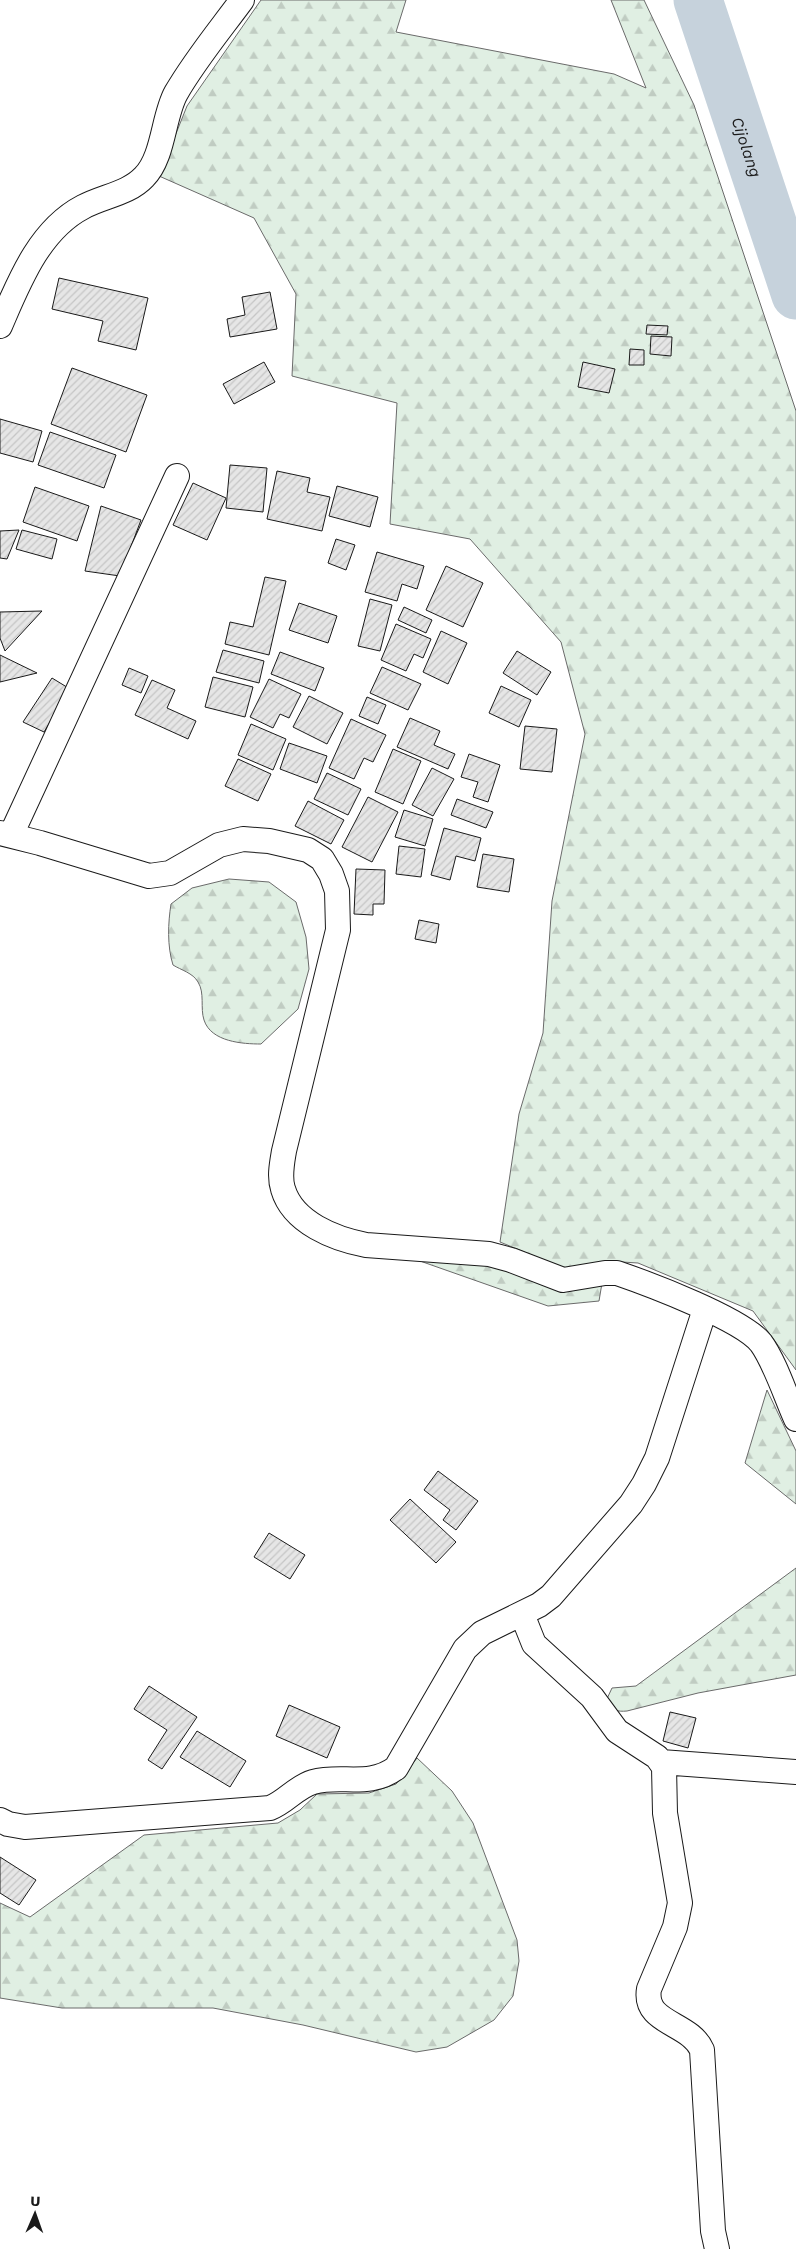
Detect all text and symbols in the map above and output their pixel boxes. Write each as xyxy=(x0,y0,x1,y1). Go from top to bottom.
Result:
water label: Cijolang xyxy=(728,115,765,180)
north arrow xyxy=(10,2189,60,2239)
text: U xyxy=(30,2193,41,2209)

